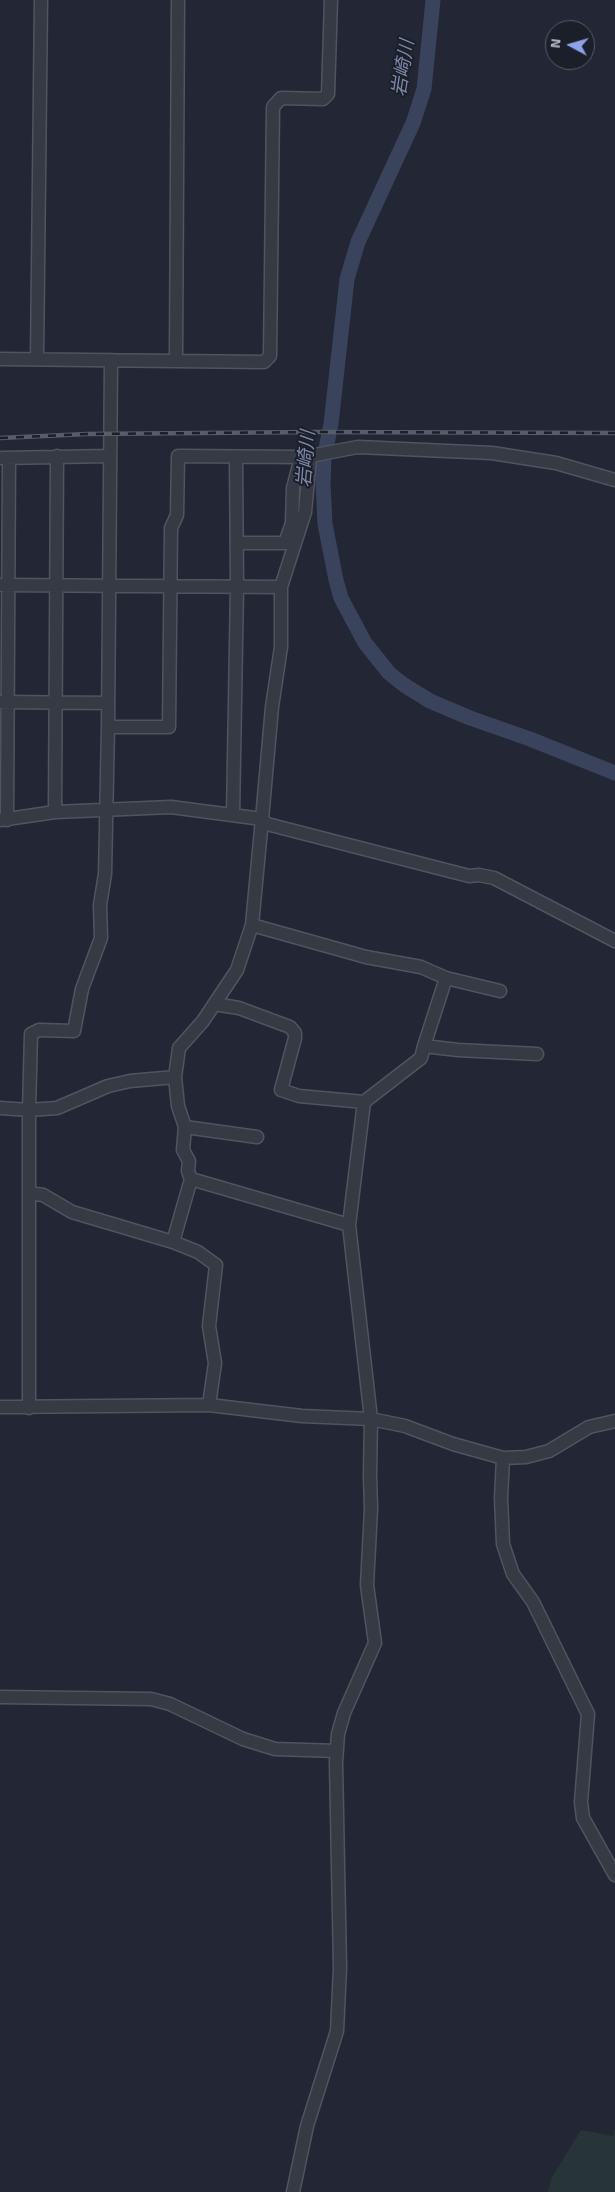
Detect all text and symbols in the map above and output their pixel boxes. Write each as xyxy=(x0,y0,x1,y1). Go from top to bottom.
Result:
north arrow xyxy=(545,20,595,70)
water label: 岩崎川 xyxy=(388,38,420,98)
text: N xyxy=(547,38,565,49)
water label: 岩崎川 xyxy=(293,430,321,488)

